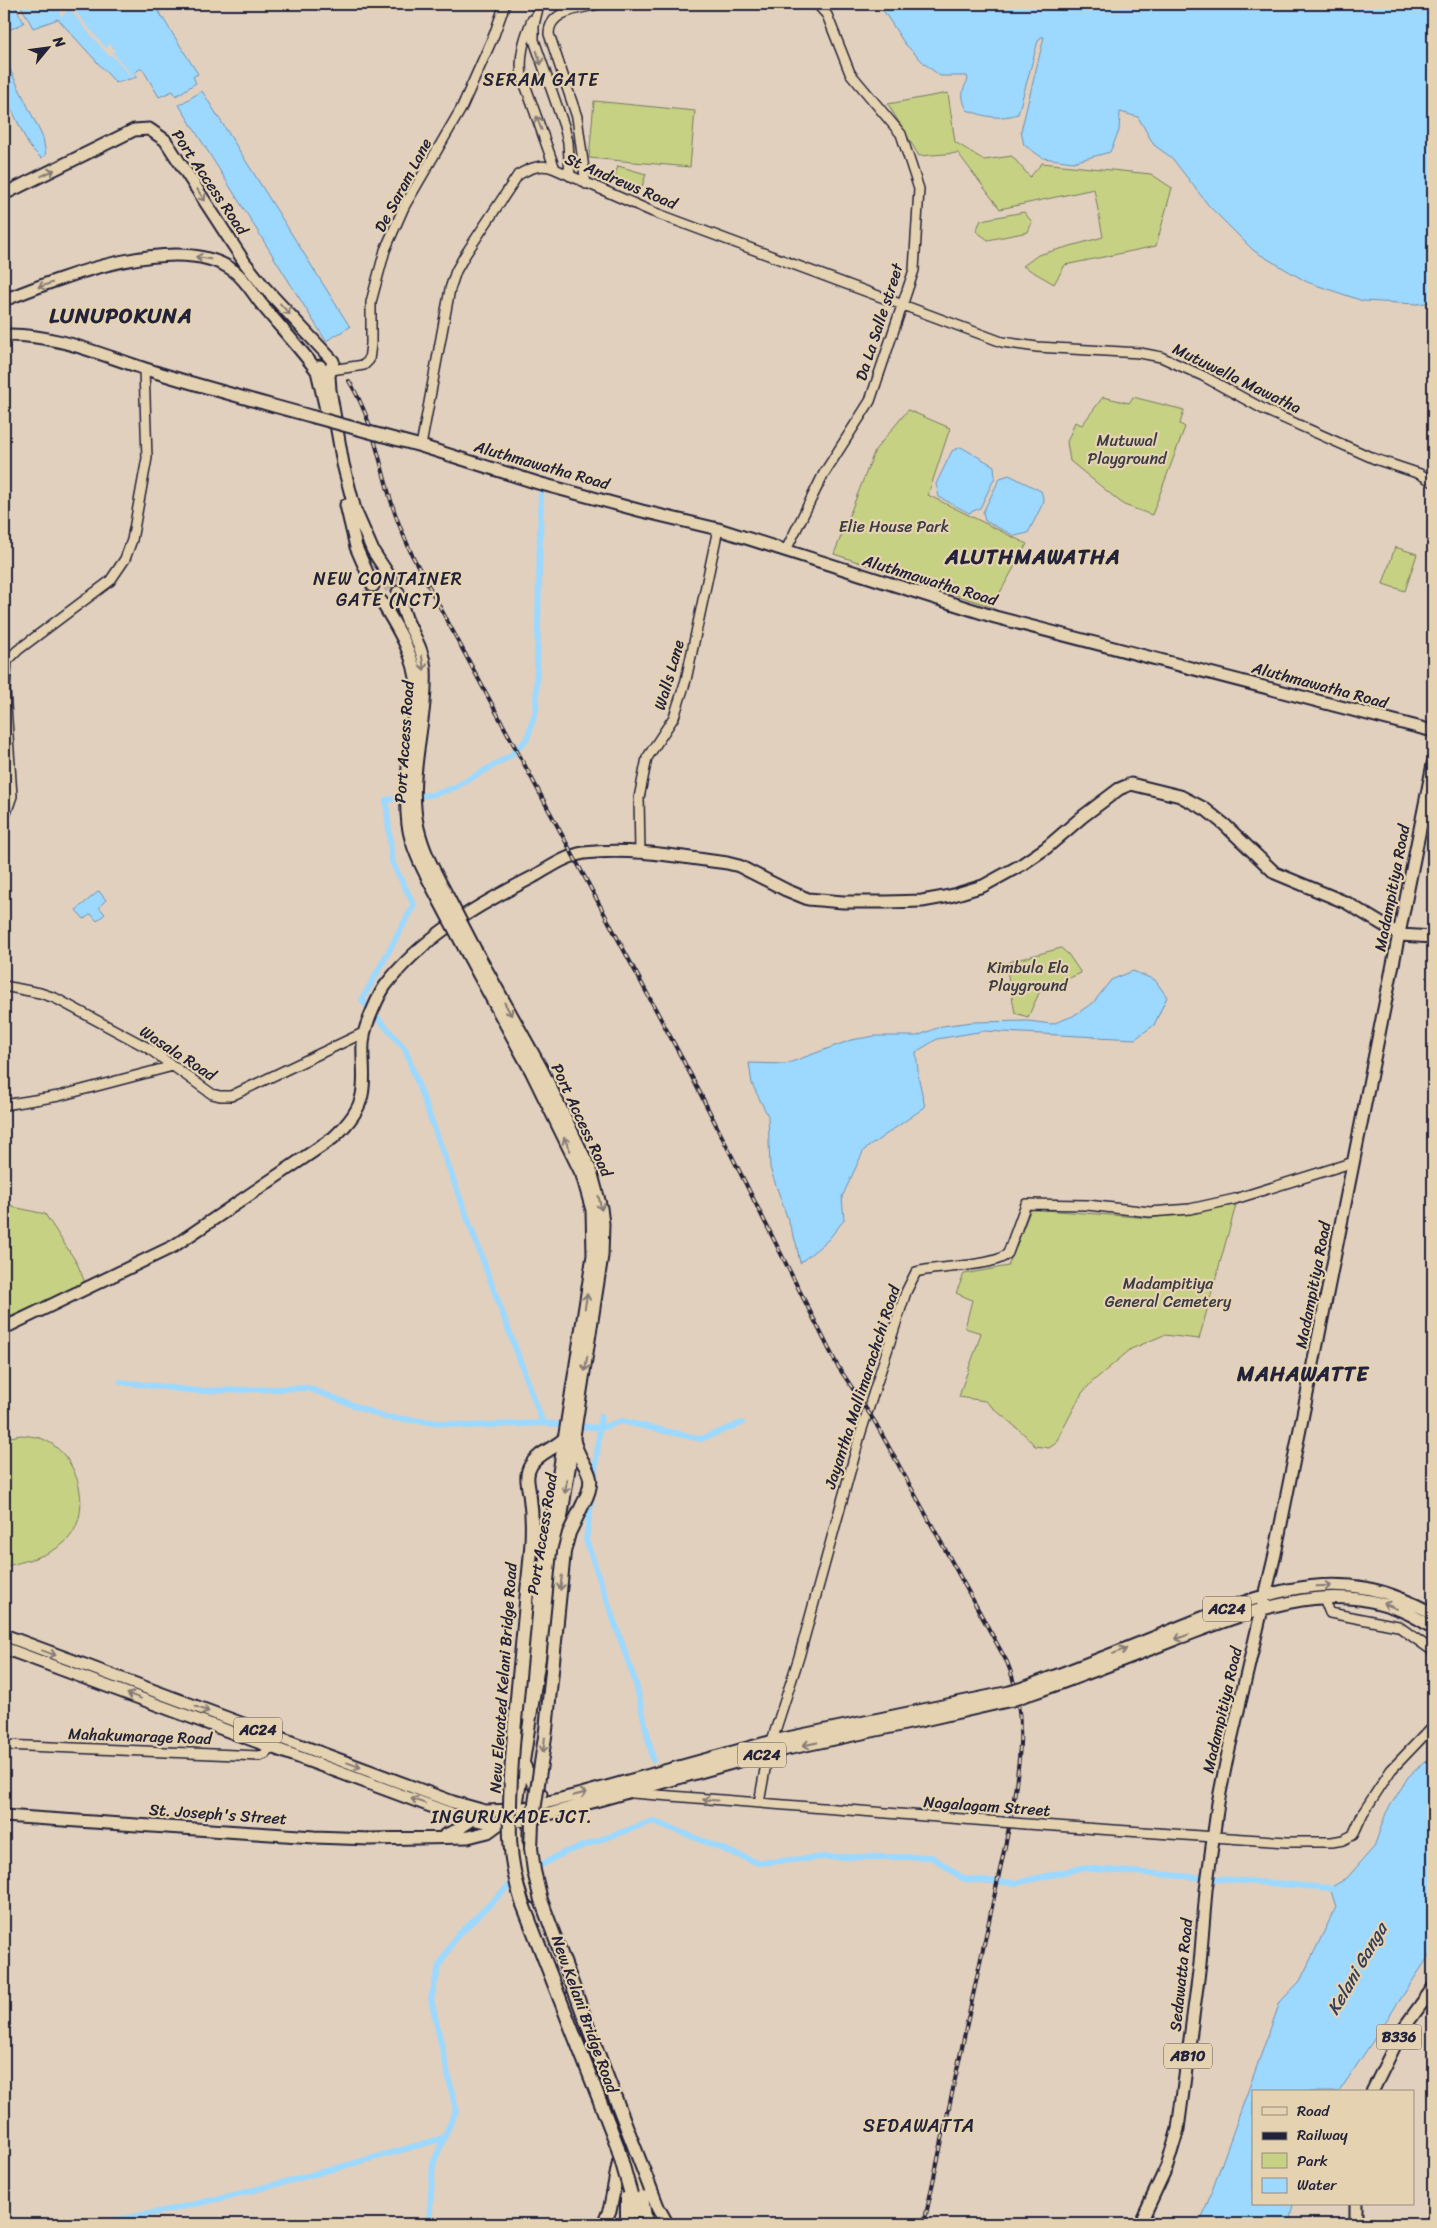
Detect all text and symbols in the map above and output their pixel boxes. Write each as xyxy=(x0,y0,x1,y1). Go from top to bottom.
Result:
north arrow xyxy=(22,22,72,72)
text: N xyxy=(45,31,72,53)
one-way arrow xyxy=(535,50,544,66)
district label: SERAM GATE xyxy=(483,64,599,96)
one-way arrow xyxy=(534,116,543,131)
street label: Port Access Road xyxy=(164,123,257,242)
street label: De Saram Lane xyxy=(366,133,440,237)
street label: St Andrews Road xyxy=(560,144,683,218)
one-way arrow xyxy=(40,168,55,178)
one-way arrow xyxy=(196,188,206,202)
one-way arrow xyxy=(195,253,211,263)
street label: Da La Salle street xyxy=(846,259,912,384)
one-way arrow xyxy=(37,281,53,290)
district label: LUNUPOKUNA xyxy=(49,297,193,335)
one-way arrow xyxy=(279,303,290,316)
street label: Mutuwella Mawatha xyxy=(1168,334,1306,422)
park label: Mutuwal Playground xyxy=(1087,426,1168,473)
street label: Aluthmawatha Road xyxy=(470,432,615,499)
park label: Elie House Park xyxy=(839,512,949,541)
district label: ALUTHMAWATHA xyxy=(944,538,1121,576)
street label: Aluthmawatha Road xyxy=(858,545,1003,615)
district label: NEW CONTAINER GATE (NCT) xyxy=(313,563,463,616)
street label: Walls Lane xyxy=(645,636,693,714)
street label: Aluthmawatha Road xyxy=(1248,653,1393,717)
one-way arrow xyxy=(419,655,429,671)
street label: Port Access Road xyxy=(385,678,423,804)
street label: Madampitiya Road xyxy=(1365,821,1419,954)
park label: Kimbula Ela Playground xyxy=(987,953,1069,1000)
one-way arrow xyxy=(503,1002,513,1017)
street label: Wasala Road xyxy=(134,1017,224,1090)
street label: Port Access Road xyxy=(543,1058,622,1183)
one-way arrow xyxy=(562,1137,571,1152)
one-way arrow xyxy=(596,1195,605,1211)
street label: Madampitiya Road xyxy=(1286,1218,1340,1351)
park label: Madampitiya General Cemetery xyxy=(1105,1269,1232,1316)
street label: Jayantha Mallimarachchi Road xyxy=(815,1280,909,1493)
one-way arrow xyxy=(581,1294,591,1310)
district label: MAHAWATTE xyxy=(1236,1355,1370,1393)
one-way arrow xyxy=(580,1356,590,1372)
street label: Port Access Road xyxy=(518,1470,566,1597)
one-way arrow xyxy=(560,1477,570,1493)
street label: New Elevated Kelani Bridge Road xyxy=(480,1560,526,1794)
one-way arrow xyxy=(556,1575,566,1591)
one-way arrow xyxy=(1316,1581,1332,1591)
road number: AC24 xyxy=(1203,1596,1251,1622)
one-way arrow xyxy=(1383,1601,1398,1610)
one-way arrow xyxy=(1175,1633,1190,1642)
street label: Madampitiya Road xyxy=(1193,1643,1251,1776)
one-way arrow xyxy=(1112,1646,1127,1655)
one-way arrow xyxy=(41,1649,56,1658)
one-way arrow xyxy=(127,1691,142,1700)
one-way arrow xyxy=(193,1705,209,1714)
road number: AC24 xyxy=(234,1718,282,1742)
street label: Mahakumarage Road xyxy=(68,1719,214,1753)
one-way arrow xyxy=(539,1737,549,1753)
one-way arrow xyxy=(803,1740,819,1749)
road number: AC24 xyxy=(738,1742,786,1768)
one-way arrow xyxy=(346,1761,361,1770)
street label: Nagalagam Street xyxy=(923,1787,1051,1825)
one-way arrow xyxy=(572,1789,588,1798)
street label: St. Joseph's Street xyxy=(148,1795,288,1833)
one-way arrow xyxy=(703,1795,719,1804)
one-way arrow xyxy=(410,1796,426,1805)
district label: INGURUKADE JCT. xyxy=(430,1801,593,1833)
street label: Sedawatta Road xyxy=(1161,1915,1202,2033)
water label: Kelani Ganga xyxy=(1318,1915,1397,2021)
street label: New Kelani Bridge Road xyxy=(543,1931,628,2098)
road number: B336 xyxy=(1376,2024,1422,2050)
road number: AB10 xyxy=(1164,2044,1212,2068)
legend xyxy=(1252,2090,1414,2206)
text: Road xyxy=(1297,2098,1330,2124)
district label: SEDAWATTA xyxy=(863,2109,975,2142)
text: Railway xyxy=(1297,2122,1348,2148)
text: Park xyxy=(1297,2148,1328,2174)
text: Water xyxy=(1297,2172,1337,2198)

